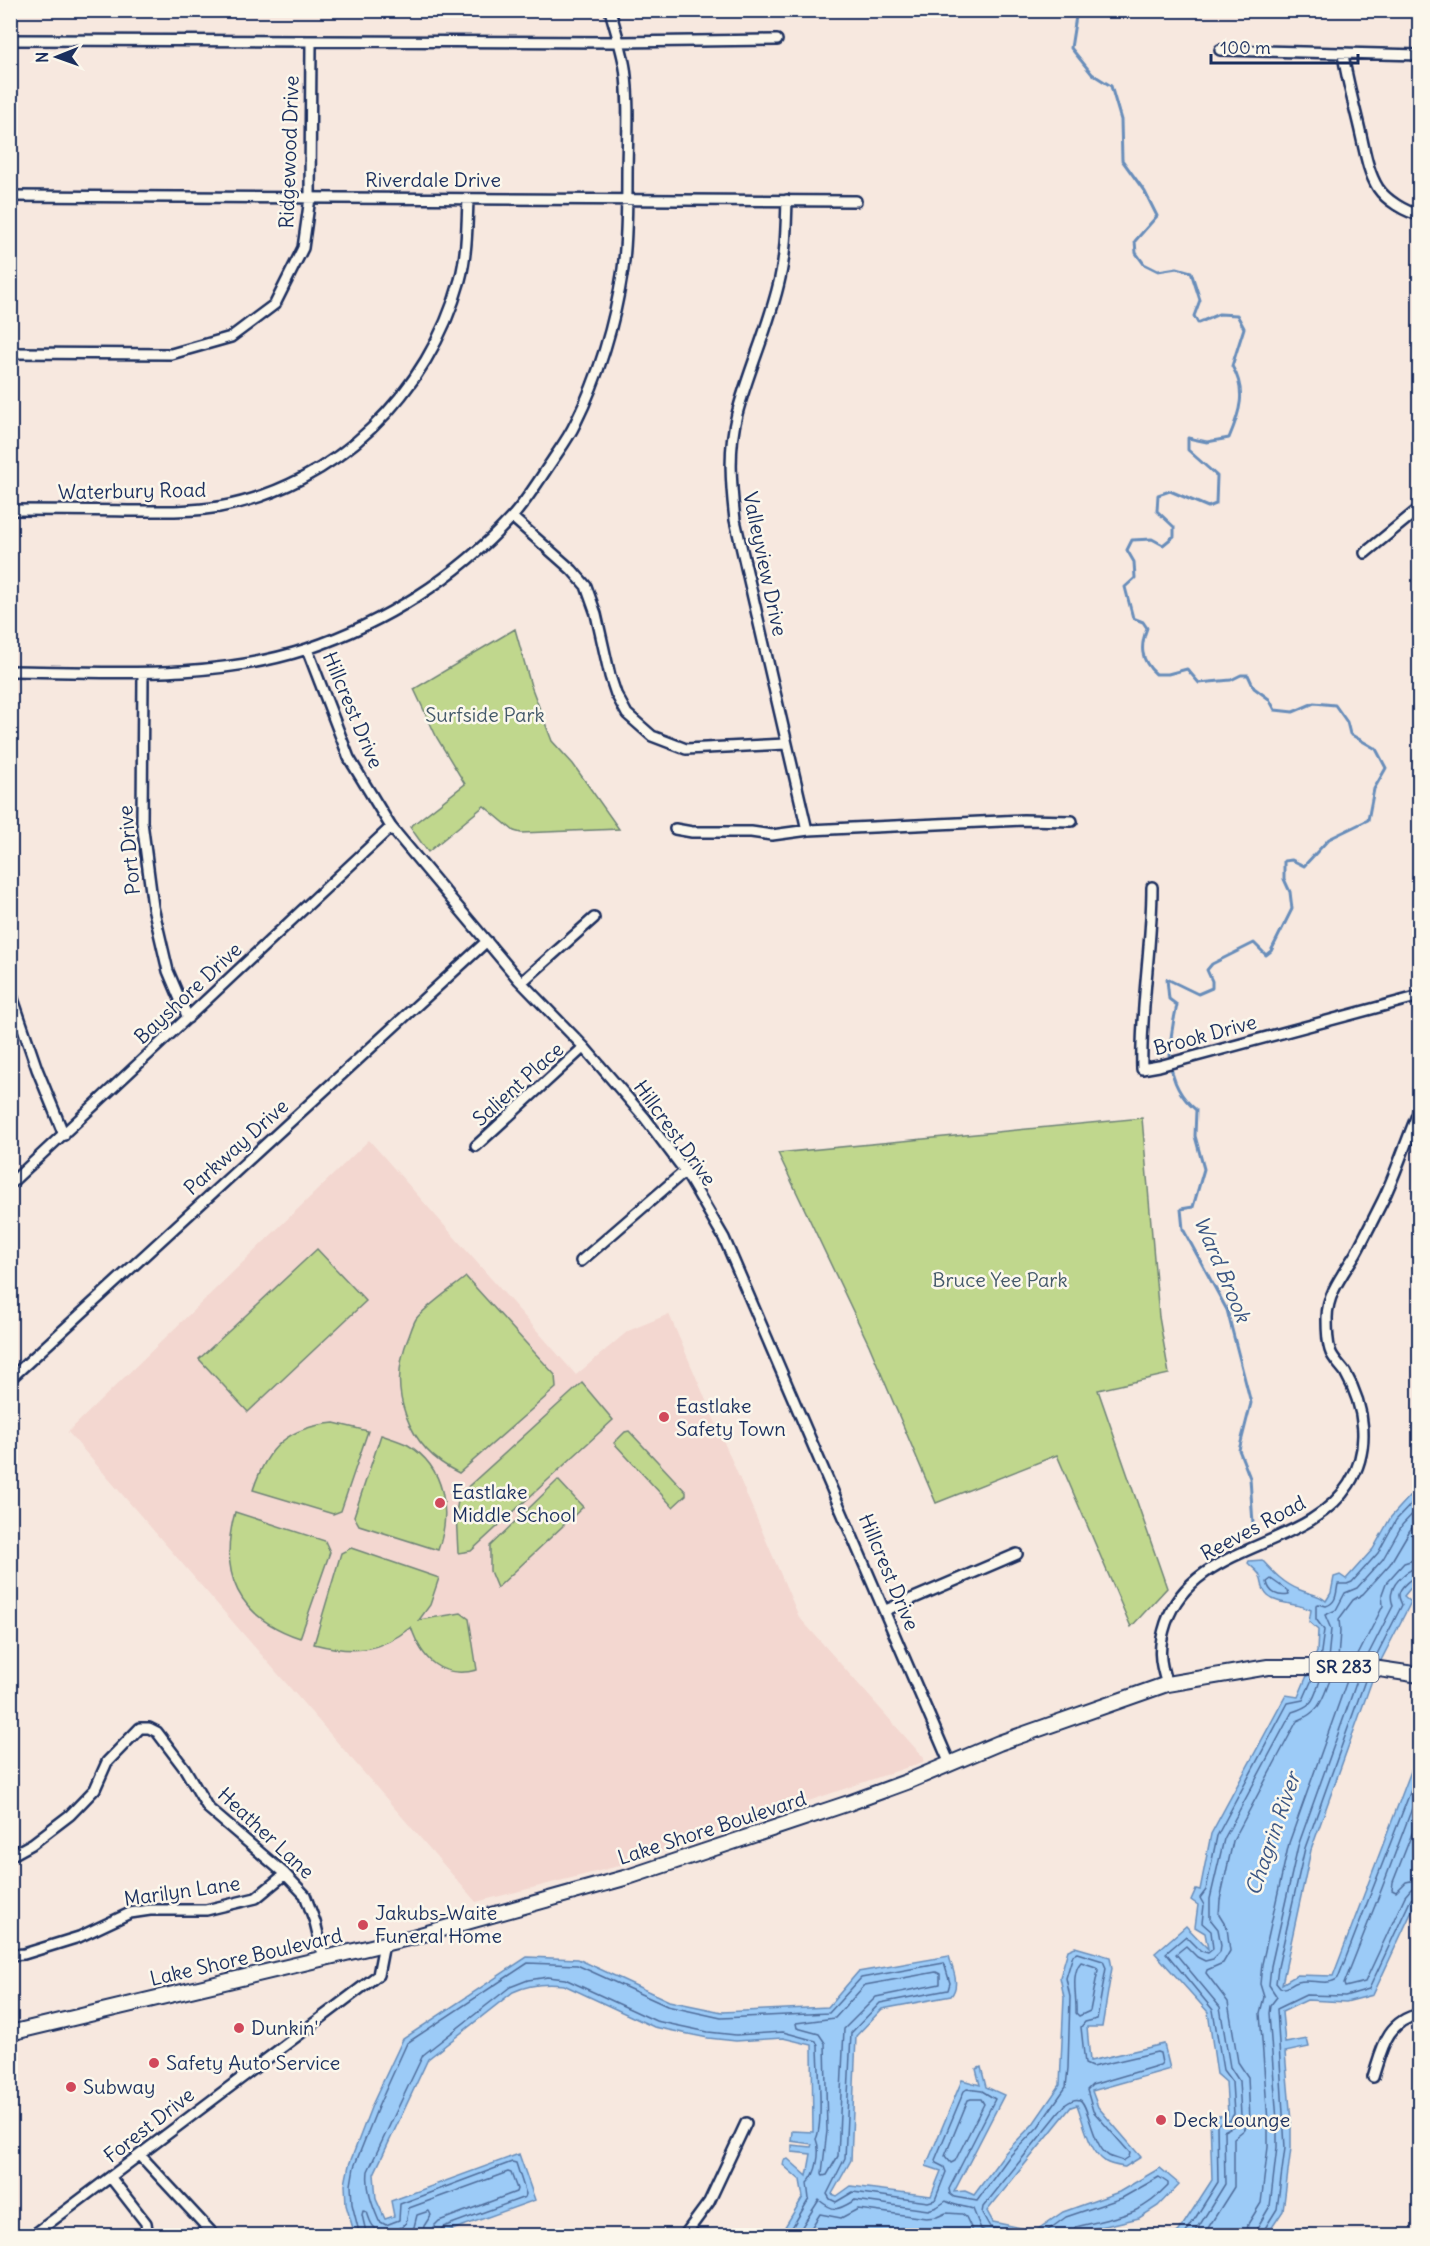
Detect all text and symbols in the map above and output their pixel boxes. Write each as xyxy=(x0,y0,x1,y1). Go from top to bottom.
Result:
north arrow xyxy=(27,27,87,87)
scale bar xyxy=(1211,27,1358,65)
text: 100 m xyxy=(1220,36,1271,59)
text: N xyxy=(32,52,52,63)
street label: Ridgewood Drive xyxy=(273,75,304,229)
street label: Riverdale Drive xyxy=(365,167,501,192)
street label: Waterbury Road xyxy=(58,477,207,504)
street label: Valleyview Drive xyxy=(738,489,793,638)
street label: Hillcrest Drive xyxy=(318,648,389,772)
park label: Surfside Park xyxy=(425,702,545,727)
street label: Port Drive xyxy=(112,804,145,896)
street label: Bayshore Drive xyxy=(129,936,247,1049)
street label: Brook Drive xyxy=(1151,1009,1259,1060)
street label: Salient Place xyxy=(467,1036,568,1131)
street label: Hillcrest Drive xyxy=(629,1075,722,1190)
street label: Parkway Drive xyxy=(178,1093,293,1200)
water label: Ward Brook xyxy=(1188,1212,1257,1327)
park label: Bruce Yee Park xyxy=(932,1267,1068,1292)
place label: Eastlake Safety Town xyxy=(676,1393,786,1441)
marker: Eastlake Safety Town xyxy=(657,1410,671,1424)
place label: Eastlake Middle School xyxy=(452,1479,576,1527)
street label: Reeves Road xyxy=(1196,1489,1310,1566)
marker: Eastlake Middle School xyxy=(433,1496,447,1510)
street label: Hillcrest Drive xyxy=(854,1510,925,1634)
road number: SR 283 xyxy=(1310,1652,1378,1682)
water label: Chagrin River xyxy=(1239,1767,1307,1899)
street label: Heather Lane xyxy=(213,1782,320,1884)
street label: Lake Shore Boulevard xyxy=(614,1785,809,1870)
street label: Marilyn Lane xyxy=(122,1870,242,1911)
place label: Jakubs-Waite Funeral Home xyxy=(375,1900,502,1948)
marker: Jakubs-Waite Funeral Home xyxy=(356,1918,370,1932)
street label: Lake Shore Boulevard xyxy=(147,1922,345,1991)
place label: Dunkin' xyxy=(251,2015,318,2040)
marker: Dunkin' xyxy=(232,2021,246,2035)
place label: Safety Auto Service xyxy=(166,2050,340,2075)
marker: Safety Auto Service xyxy=(147,2056,161,2070)
place label: Subway xyxy=(83,2074,155,2099)
marker: Subway xyxy=(64,2080,78,2094)
street label: Forest Drive xyxy=(98,2082,199,2168)
place label: Deck Lounge xyxy=(1173,2107,1290,2132)
marker: Deck Lounge xyxy=(1154,2113,1168,2127)

